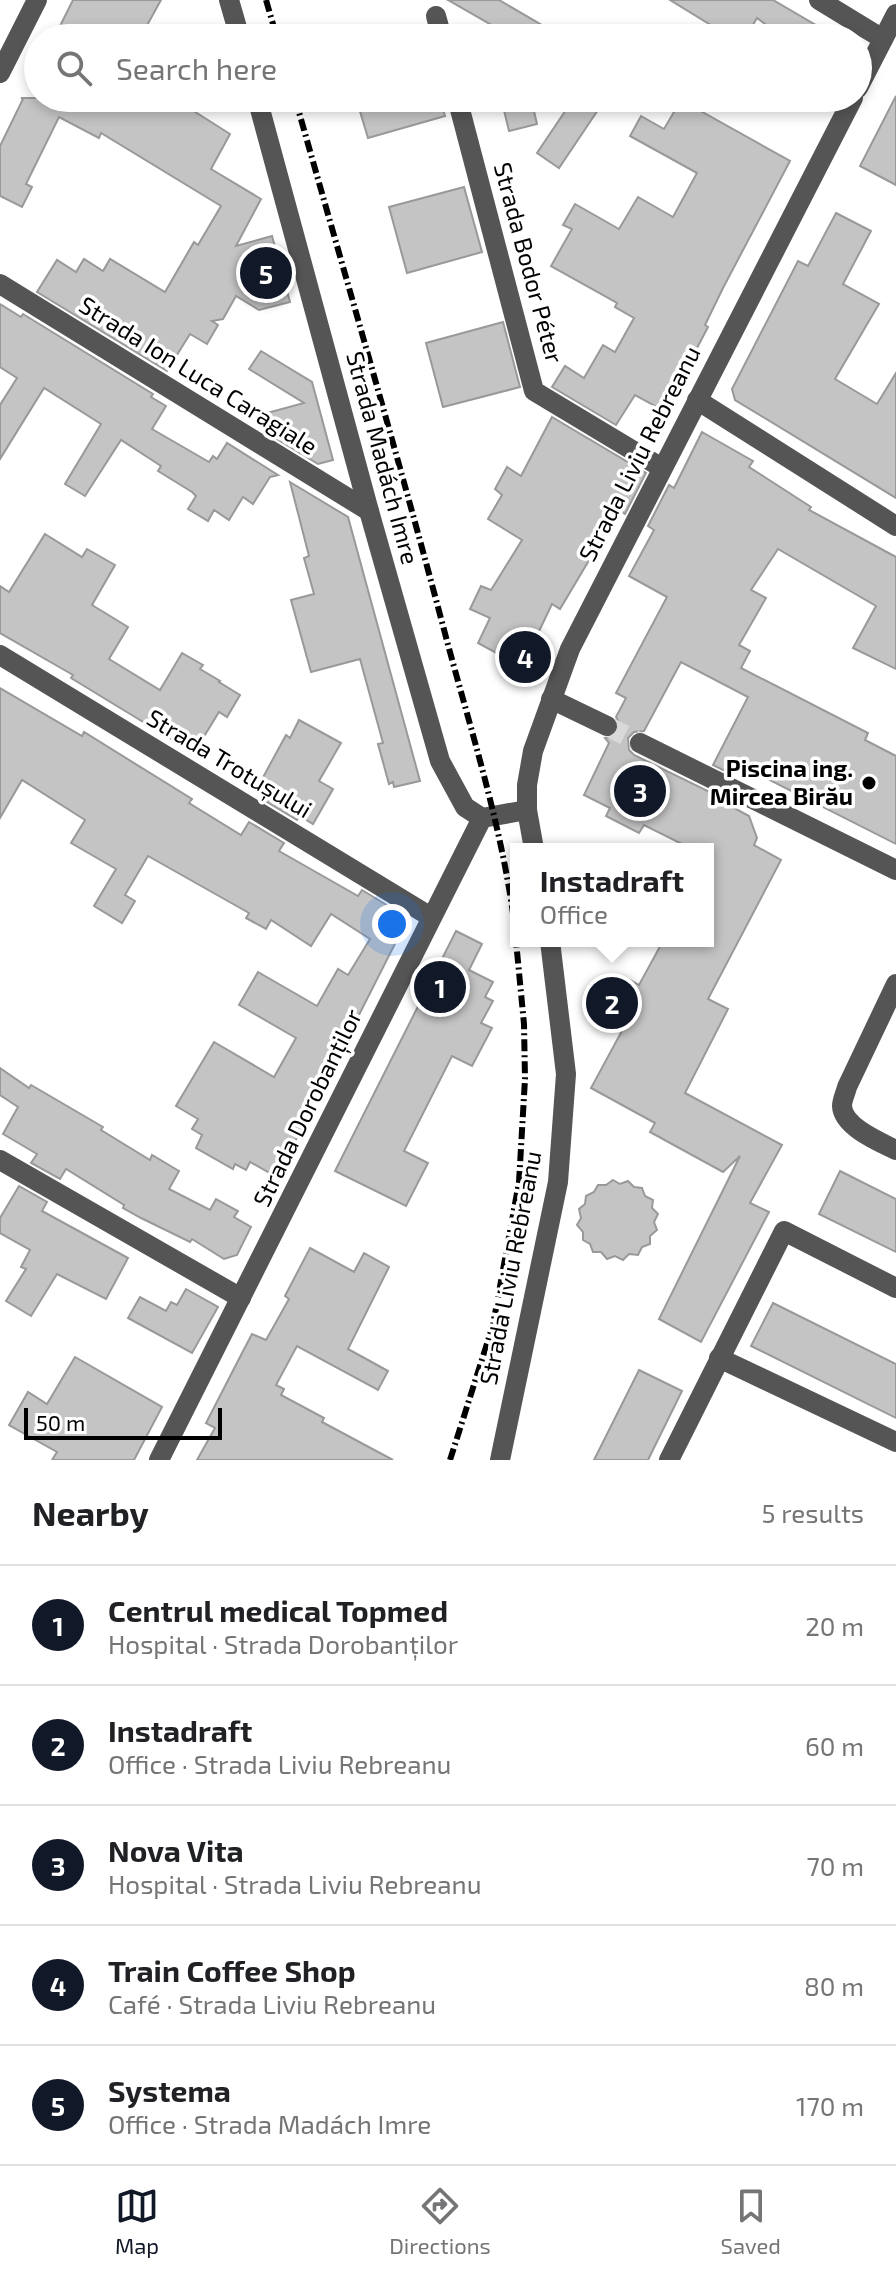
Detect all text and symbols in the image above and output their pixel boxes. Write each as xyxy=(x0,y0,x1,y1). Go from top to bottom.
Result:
search box xyxy=(24,24,872,112)
icon: search xyxy=(52,46,96,90)
text: Search here xyxy=(116,50,277,86)
street label: Strada Bodor Péter xyxy=(489,159,570,366)
pin: 5 xyxy=(240,243,292,303)
street label: Strada Ion Luca Caragiale xyxy=(74,290,323,460)
street label: Strada Liviu Rebreanu xyxy=(572,341,706,566)
street label: Strada Madách Imre xyxy=(341,348,426,567)
pin: 4 xyxy=(499,627,551,687)
street label: Strada Trotușului xyxy=(141,702,317,825)
place label: Piscina ing. Mircea Birău xyxy=(710,753,853,810)
pin: 3 xyxy=(614,761,666,821)
marker: Piscina ing. Mircea Birău xyxy=(860,774,878,792)
popup xyxy=(510,843,714,947)
text: Instadraft xyxy=(540,862,684,898)
text: Office xyxy=(540,898,608,929)
your location xyxy=(372,904,412,944)
pin: 1 xyxy=(414,957,466,1017)
pin: 2 xyxy=(586,973,638,1033)
street label: Strada Dorobanților xyxy=(246,1003,369,1212)
street label: Strada Liviu Rebreanu xyxy=(473,1148,546,1387)
scale bar xyxy=(24,1404,222,1440)
text: 50 m xyxy=(36,1409,85,1435)
text: Nearby xyxy=(32,1492,149,1533)
text: 5 results xyxy=(762,1497,864,1528)
text: Centrul medical Topmed xyxy=(108,1592,448,1628)
text: 1 xyxy=(52,1610,64,1641)
text: 20 m xyxy=(805,1610,864,1641)
text: Hospital · Strada Dorobanților xyxy=(108,1628,458,1659)
text: Instadraft xyxy=(108,1712,252,1748)
text: 2 xyxy=(50,1730,66,1761)
text: 60 m xyxy=(805,1730,864,1761)
text: Office · Strada Liviu Rebreanu xyxy=(108,1748,451,1779)
text: Nova Vita xyxy=(108,1832,244,1868)
text: 3 xyxy=(51,1850,65,1881)
text: 70 m xyxy=(806,1850,864,1881)
text: Hospital · Strada Liviu Rebreanu xyxy=(108,1868,482,1899)
text: Train Coffee Shop xyxy=(108,1952,356,1988)
text: 4 xyxy=(50,1970,66,2001)
text: 80 m xyxy=(804,1970,864,2001)
text: Café · Strada Liviu Rebreanu xyxy=(108,1988,436,2019)
text: Systema xyxy=(108,2072,231,2108)
text: 5 xyxy=(51,2090,65,2121)
text: 170 m xyxy=(796,2090,864,2121)
text: Office · Strada Madách Imre xyxy=(108,2108,431,2139)
tab: Map xyxy=(115,2184,159,2258)
tab: Directions xyxy=(389,2184,491,2258)
tab: Saved xyxy=(721,2184,781,2258)

